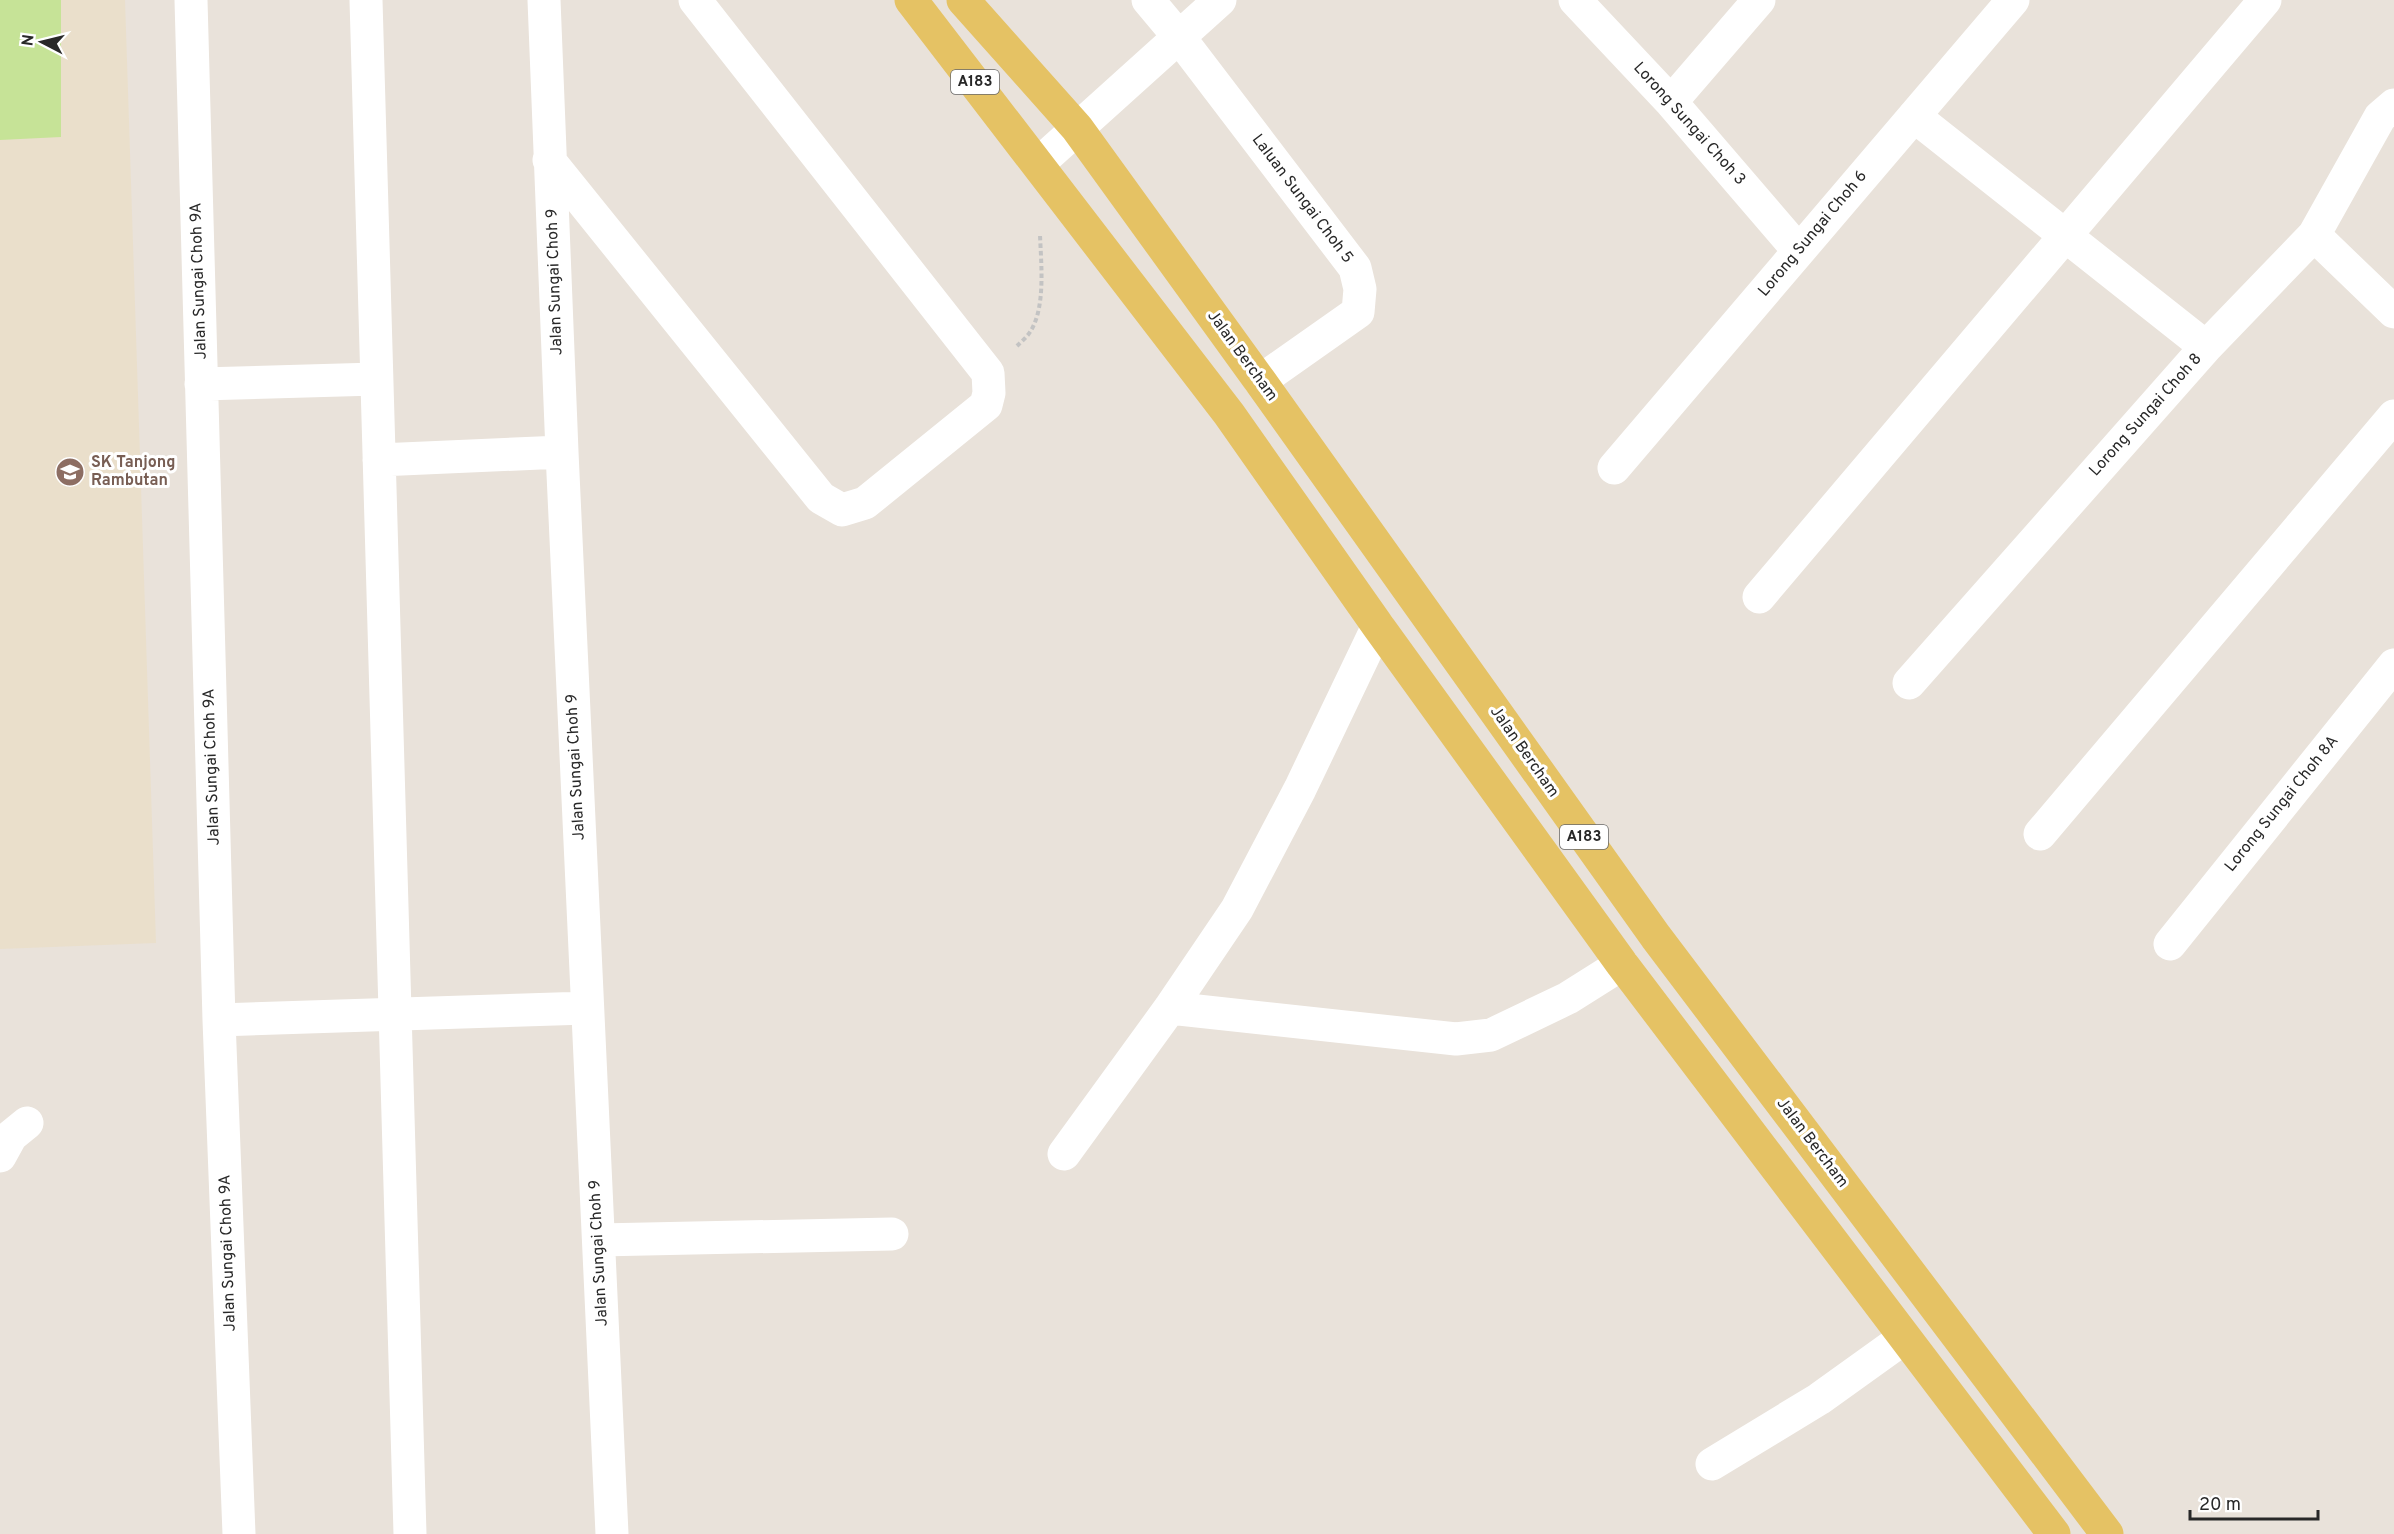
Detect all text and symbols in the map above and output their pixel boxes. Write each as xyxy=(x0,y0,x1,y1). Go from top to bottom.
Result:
north arrow xyxy=(12,12,72,72)
text: N xyxy=(18,33,40,47)
street label: Lorong Sungai Choh 3 xyxy=(1628,58,1750,190)
road number: A183 xyxy=(951,70,999,94)
street label: Laluan Sungai Choh 5 xyxy=(1247,130,1357,268)
street label: Lorong Sungai Choh 6 xyxy=(1754,167,1872,301)
street label: Jalan Sungai Choh 9A xyxy=(186,202,212,360)
street label: Jalan Sungai Choh 9 xyxy=(542,208,568,356)
street label: Jalan Bercham xyxy=(1202,307,1282,405)
street label: Lorong Sungai Choh 8 xyxy=(2085,349,2207,481)
place label: SK Tanjong Rambutan xyxy=(91,453,175,491)
school or university icon: SK Tanjong Rambutan xyxy=(54,456,86,488)
street label: Jalan Sungai Choh 9A xyxy=(199,688,225,846)
street label: Jalan Sungai Choh 9 xyxy=(562,693,590,841)
street label: Jalan Bercham xyxy=(1485,702,1563,802)
street label: Lorong Sungai Choh 8A xyxy=(2221,732,2343,876)
road number: A183 xyxy=(1560,825,1608,849)
street label: Jalan Bercham xyxy=(1772,1094,1852,1192)
street label: Jalan Sungai Choh 9A xyxy=(215,1174,241,1332)
street label: Jalan Sungai Choh 9 xyxy=(585,1179,613,1327)
scale bar xyxy=(2190,1483,2318,1521)
text: 20 m xyxy=(2199,1494,2241,1517)

